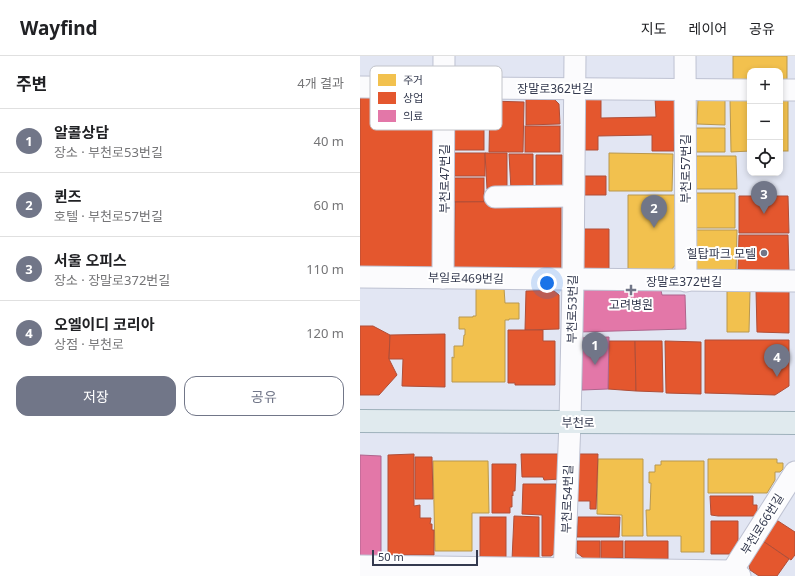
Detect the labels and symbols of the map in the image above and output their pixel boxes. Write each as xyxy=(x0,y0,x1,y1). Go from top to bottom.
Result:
legend xyxy=(370,66,502,130)
text: 주거 xyxy=(403,72,423,87)
street label: 장말로362번길 xyxy=(517,80,593,97)
text: 상업 xyxy=(403,90,423,105)
text: 의료 xyxy=(403,108,423,123)
street label: 부천로57번길 xyxy=(677,135,694,203)
street label: 부천로47번길 xyxy=(436,145,453,213)
pin: 3 xyxy=(751,181,777,214)
pin: 2 xyxy=(641,195,667,228)
place label: 힐탑파크 모텔 xyxy=(687,245,756,262)
marker: 힐탑파크 모텔 xyxy=(759,248,769,258)
street label: 부일로469번길 xyxy=(428,269,504,287)
your location xyxy=(537,273,557,293)
street label: 장말로372번길 xyxy=(646,273,722,290)
street label: 부천로53번길 xyxy=(563,274,581,344)
marker: 고려병원 xyxy=(625,284,637,296)
place label: 고려병원 xyxy=(609,296,653,313)
pin: 1 xyxy=(582,332,608,365)
pin: 4 xyxy=(764,344,790,377)
street label: 부천로 xyxy=(561,414,595,431)
street label: 부천로54번길 xyxy=(557,464,577,534)
street label: 부천로66번길 xyxy=(737,490,787,558)
scale bar xyxy=(372,548,478,567)

